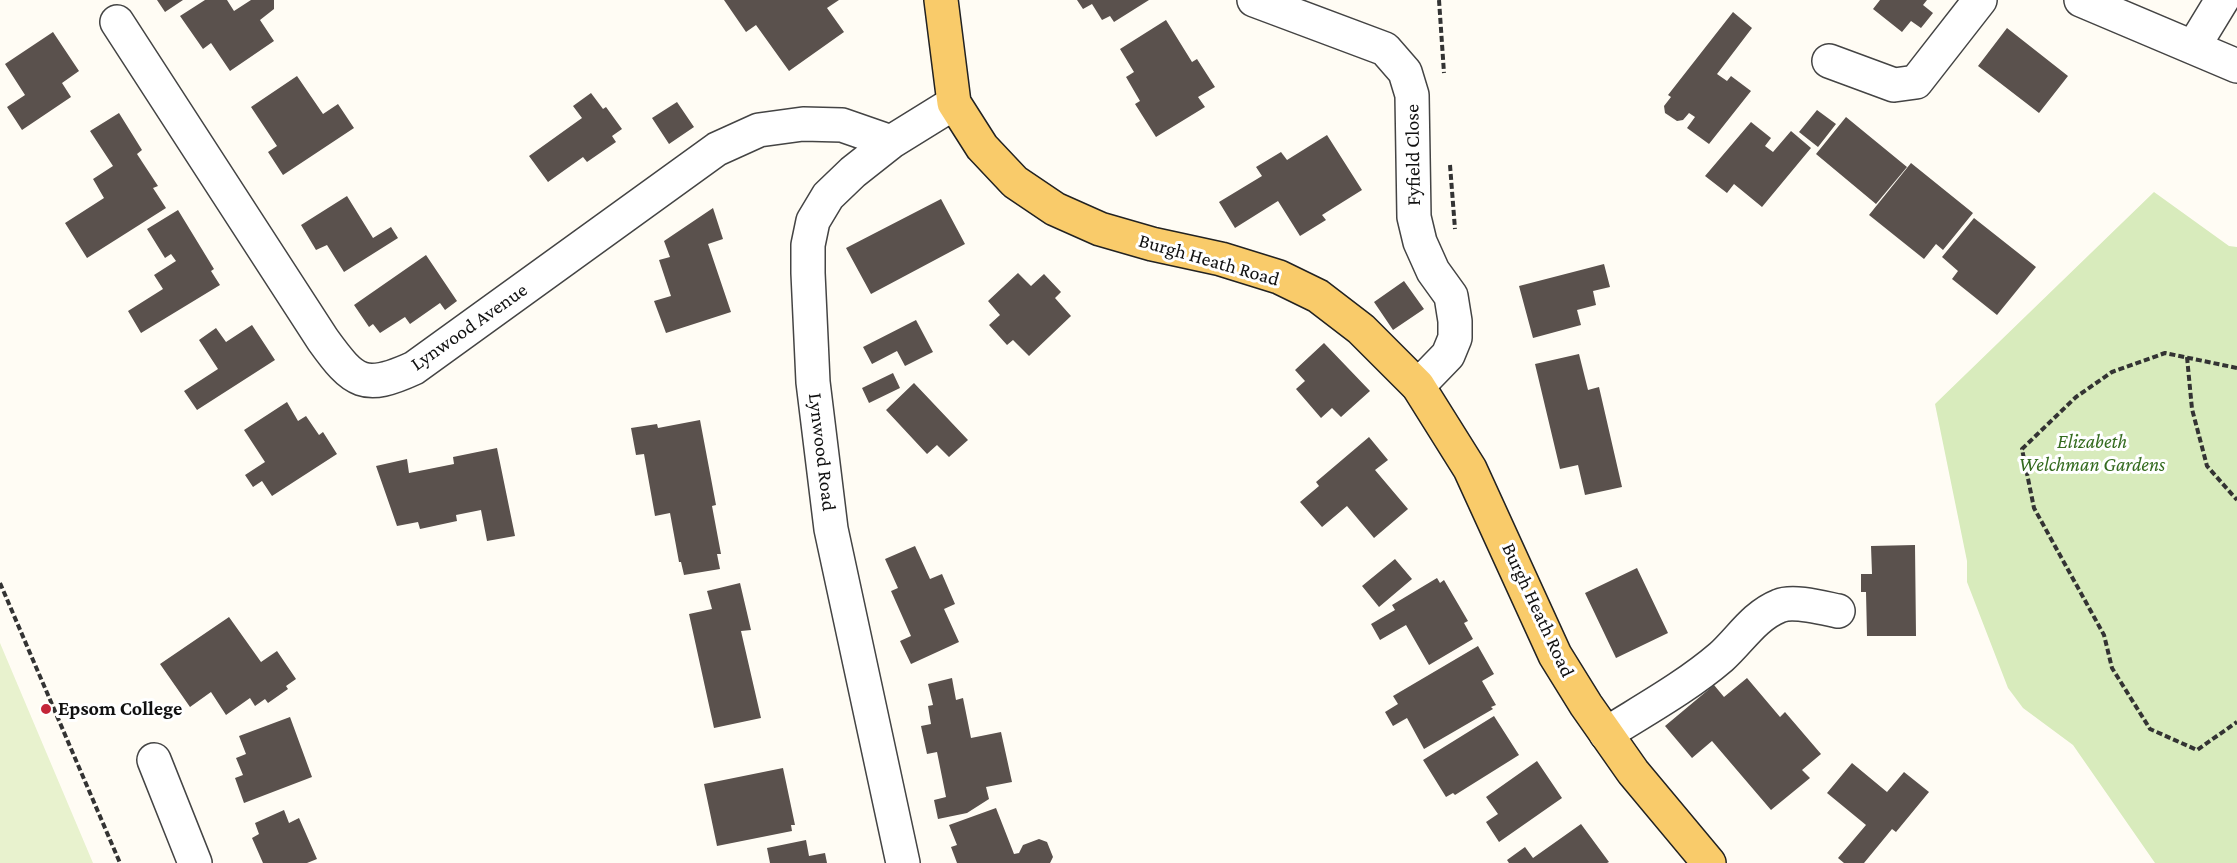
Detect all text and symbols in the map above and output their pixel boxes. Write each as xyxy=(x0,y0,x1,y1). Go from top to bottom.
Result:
street label: Fyfield Close xyxy=(1400,104,1426,206)
street label: Burgh Heath Road xyxy=(1136,228,1282,292)
street label: Lynwood Avenue xyxy=(406,278,532,376)
street label: Lynwood Road xyxy=(803,392,841,512)
park label: Elizabeth Welchman Gardens xyxy=(2019,430,2165,477)
street label: Burgh Heath Road xyxy=(1496,539,1580,681)
place label: Epsom College xyxy=(58,697,182,721)
marker: Epsom College xyxy=(39,702,53,716)

